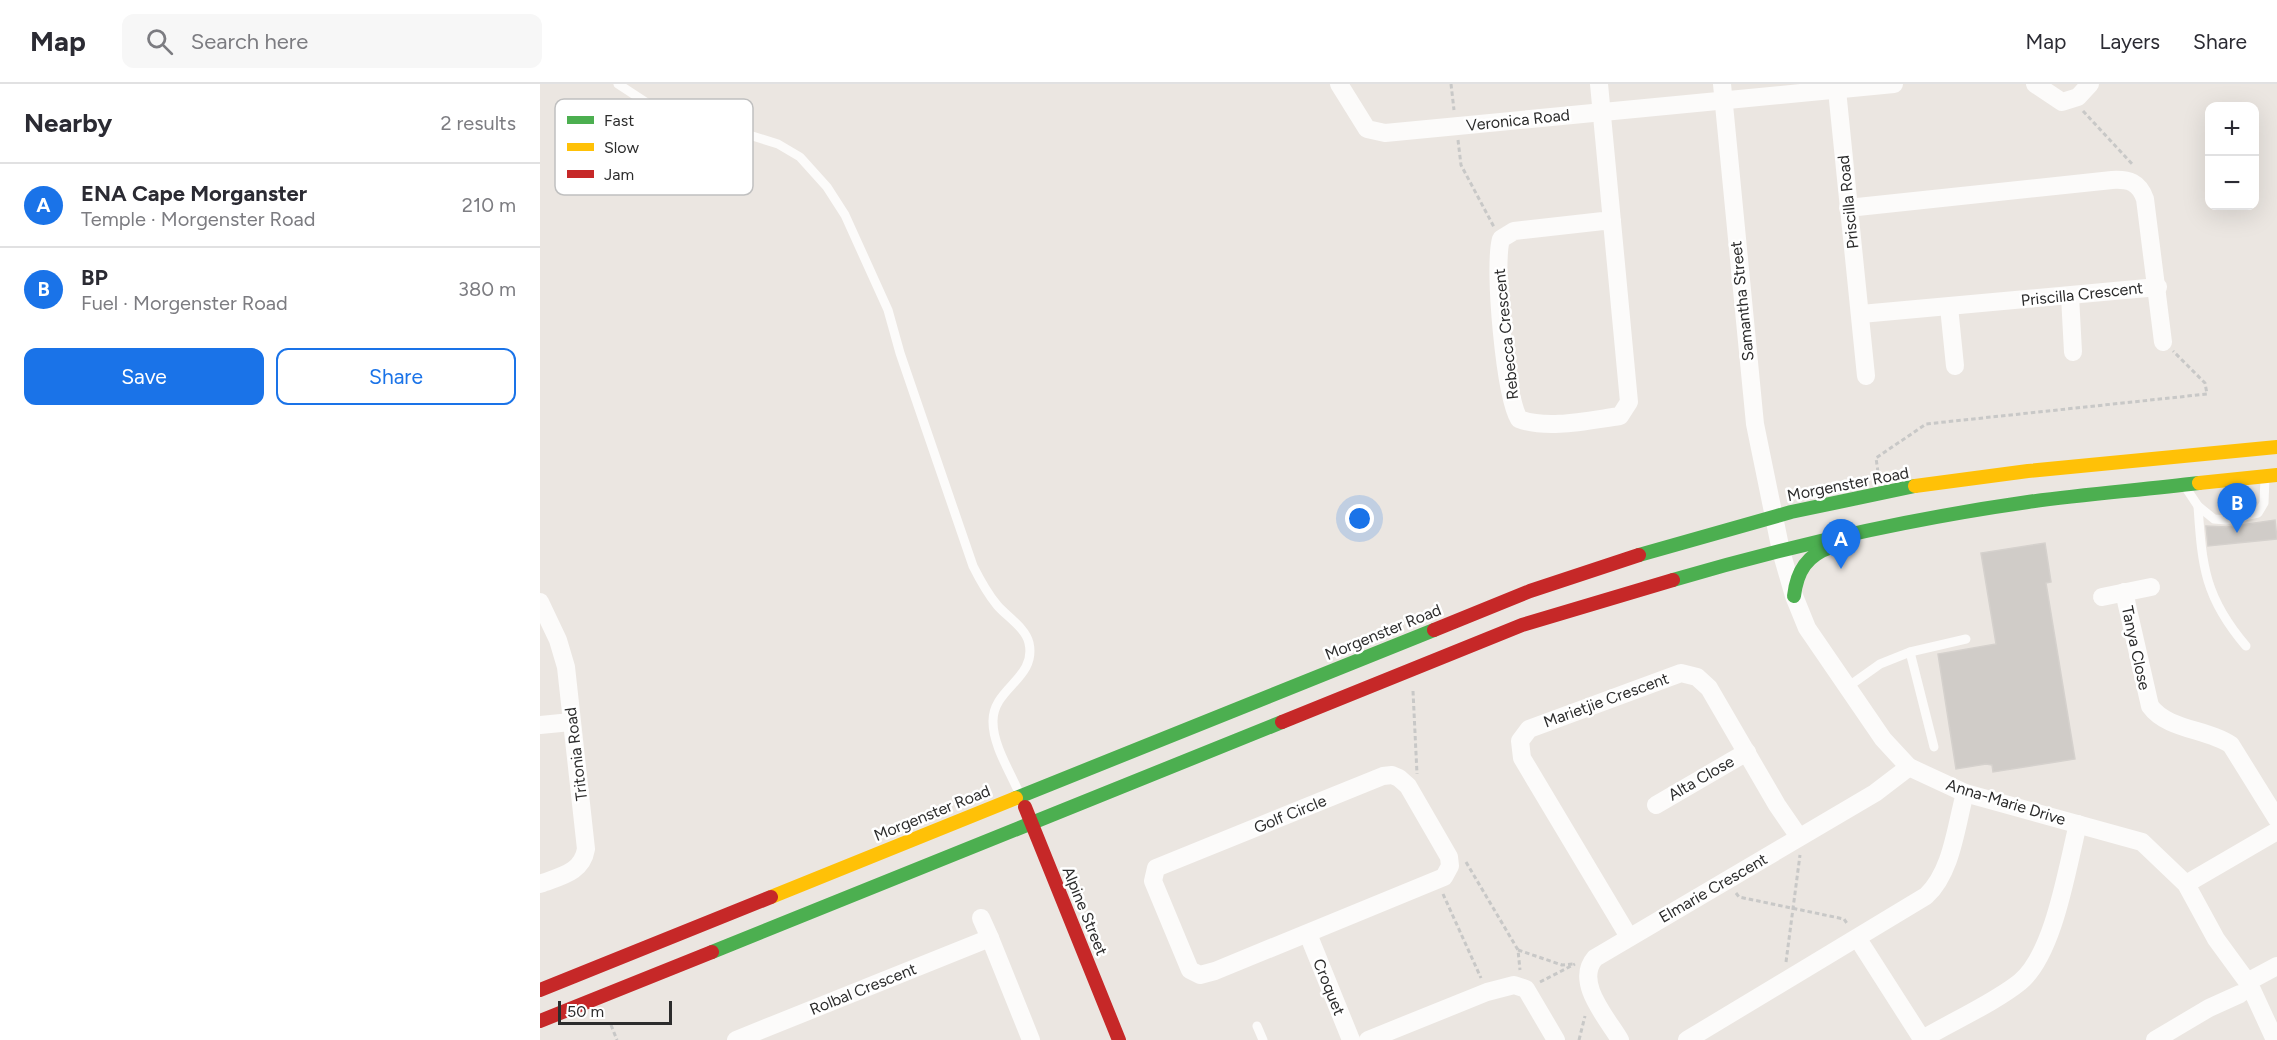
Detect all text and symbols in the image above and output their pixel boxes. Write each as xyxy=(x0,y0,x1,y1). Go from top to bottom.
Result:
search box xyxy=(122,14,542,68)
text: Map xyxy=(30,24,86,58)
icon: search xyxy=(143,25,176,58)
text: Search here xyxy=(191,28,308,55)
text: Map xyxy=(2026,29,2066,54)
text: Layers xyxy=(2099,29,2160,54)
text: Share xyxy=(2193,29,2247,54)
legend xyxy=(555,99,753,195)
map controls xyxy=(2205,102,2259,210)
button: + xyxy=(2205,102,2259,156)
street label: Veronica Road xyxy=(1465,105,1571,135)
text: Nearby xyxy=(24,107,112,139)
text: 2 results xyxy=(440,111,516,135)
text: Fast xyxy=(604,111,634,130)
text: Slow xyxy=(604,138,639,157)
street label: Priscilla Road xyxy=(1834,154,1862,250)
button: − xyxy=(2205,156,2259,210)
text: Jam xyxy=(604,165,634,184)
text: ENA Cape Morganster xyxy=(81,180,307,207)
text: A xyxy=(36,193,51,217)
text: 210 m xyxy=(462,193,516,217)
text: Temple · Morgenster Road xyxy=(81,207,315,231)
street label: Samantha Street xyxy=(1726,240,1758,362)
text: BP xyxy=(81,264,108,291)
street label: Rebecca Crescent xyxy=(1490,267,1522,401)
text: B xyxy=(37,277,50,301)
text: 380 m xyxy=(458,277,516,301)
street label: Priscilla Crescent xyxy=(2020,278,2144,310)
text: Fuel · Morgenster Road xyxy=(81,291,288,315)
button: Save xyxy=(24,348,264,405)
button: Share xyxy=(276,348,516,405)
street label: Morgenster Road xyxy=(1785,463,1911,505)
pin: B xyxy=(2218,484,2256,533)
your location xyxy=(1345,504,1374,533)
pin: A xyxy=(1822,520,1860,569)
street label: Morgenster Road xyxy=(1322,600,1444,664)
street label: Tanya Close xyxy=(2118,604,2154,692)
street label: Marietjie Crescent xyxy=(1541,669,1671,731)
street label: Tritonia Road xyxy=(561,706,591,802)
street label: Alta Close xyxy=(1665,751,1738,804)
street label: Anna-Marie Drive xyxy=(1944,775,2068,829)
street label: Morgenster Road xyxy=(871,781,993,845)
street label: Golf Circle xyxy=(1251,791,1329,837)
street label: Elmarie Crescent xyxy=(1655,849,1771,927)
street label: Alpine Street xyxy=(1059,864,1111,958)
street label: Croquet xyxy=(1309,956,1349,1018)
street label: Rolbal Crescent xyxy=(807,959,919,1019)
scale bar xyxy=(558,998,672,1026)
text: 50 m xyxy=(567,1002,604,1021)

